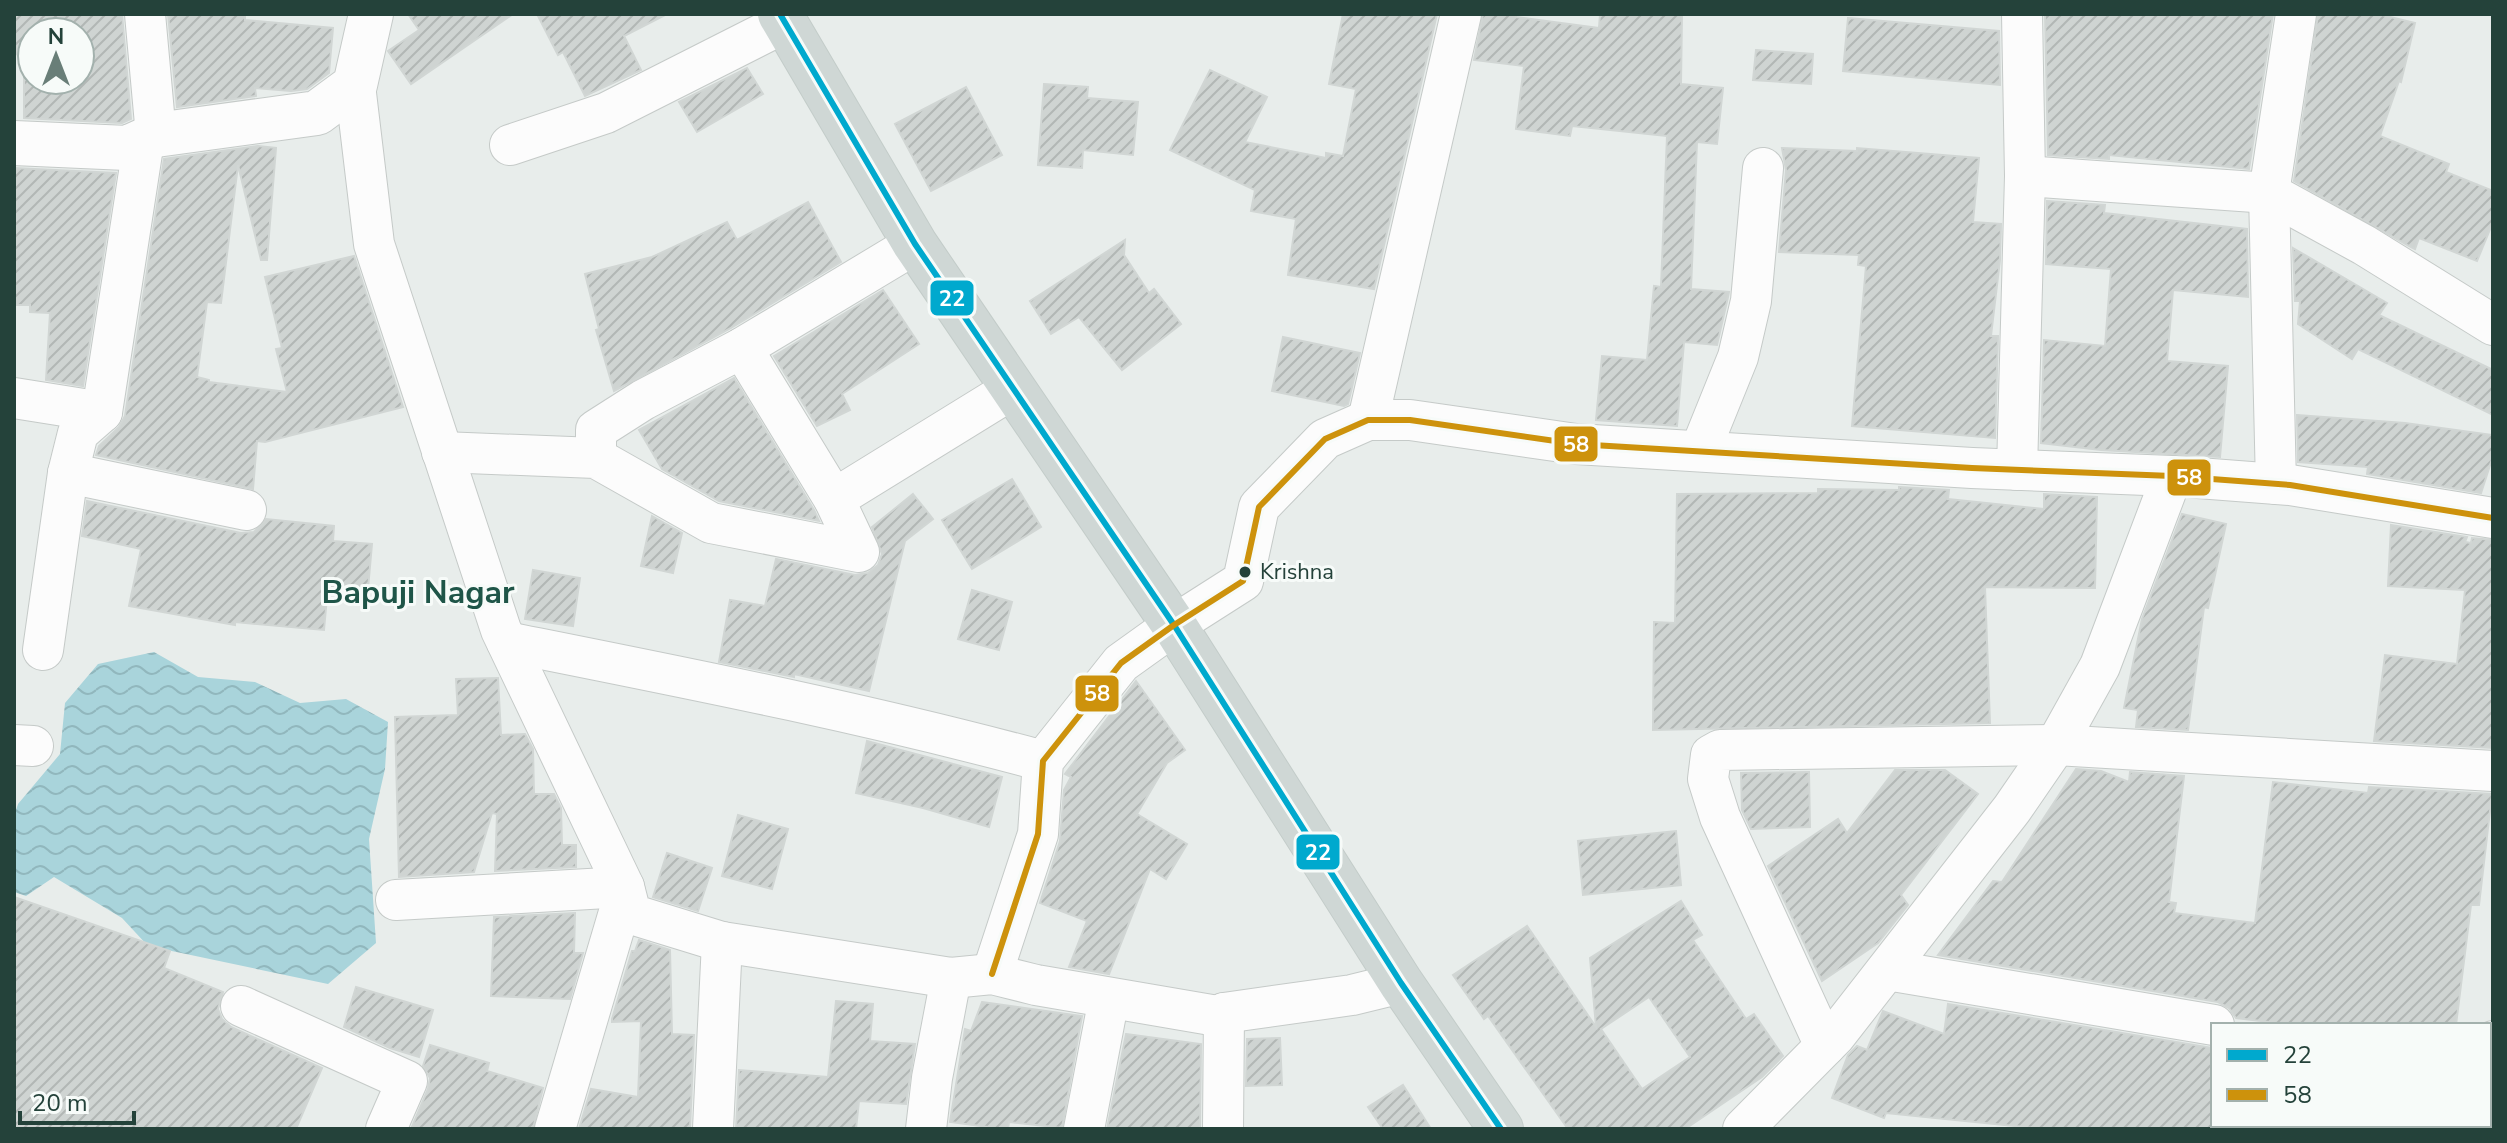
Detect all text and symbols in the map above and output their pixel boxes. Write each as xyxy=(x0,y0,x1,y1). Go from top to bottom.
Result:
north arrow xyxy=(16,16,96,96)
text: N xyxy=(48,22,64,52)
line badge: 22 xyxy=(929,279,975,317)
text: 22 xyxy=(939,284,965,314)
line badge: 58 xyxy=(1553,425,1599,463)
text: 58 xyxy=(1563,430,1589,460)
line badge: 58 xyxy=(2166,458,2212,497)
text: 58 xyxy=(2176,463,2202,493)
place label: Krishna xyxy=(1260,557,1334,587)
marker: Krishna xyxy=(1237,564,1253,580)
district label: Bapuji Nagar xyxy=(321,571,515,614)
line badge: 58 xyxy=(1074,674,1120,713)
text: 58 xyxy=(1084,679,1110,709)
line badge: 22 xyxy=(1295,833,1341,871)
text: 22 xyxy=(1305,838,1331,868)
legend xyxy=(2211,1023,2491,1127)
text: 22 xyxy=(2283,1039,2312,1071)
scale bar xyxy=(20,1075,134,1125)
text: 58 xyxy=(2283,1079,2312,1111)
text: 20 m xyxy=(32,1087,88,1119)

